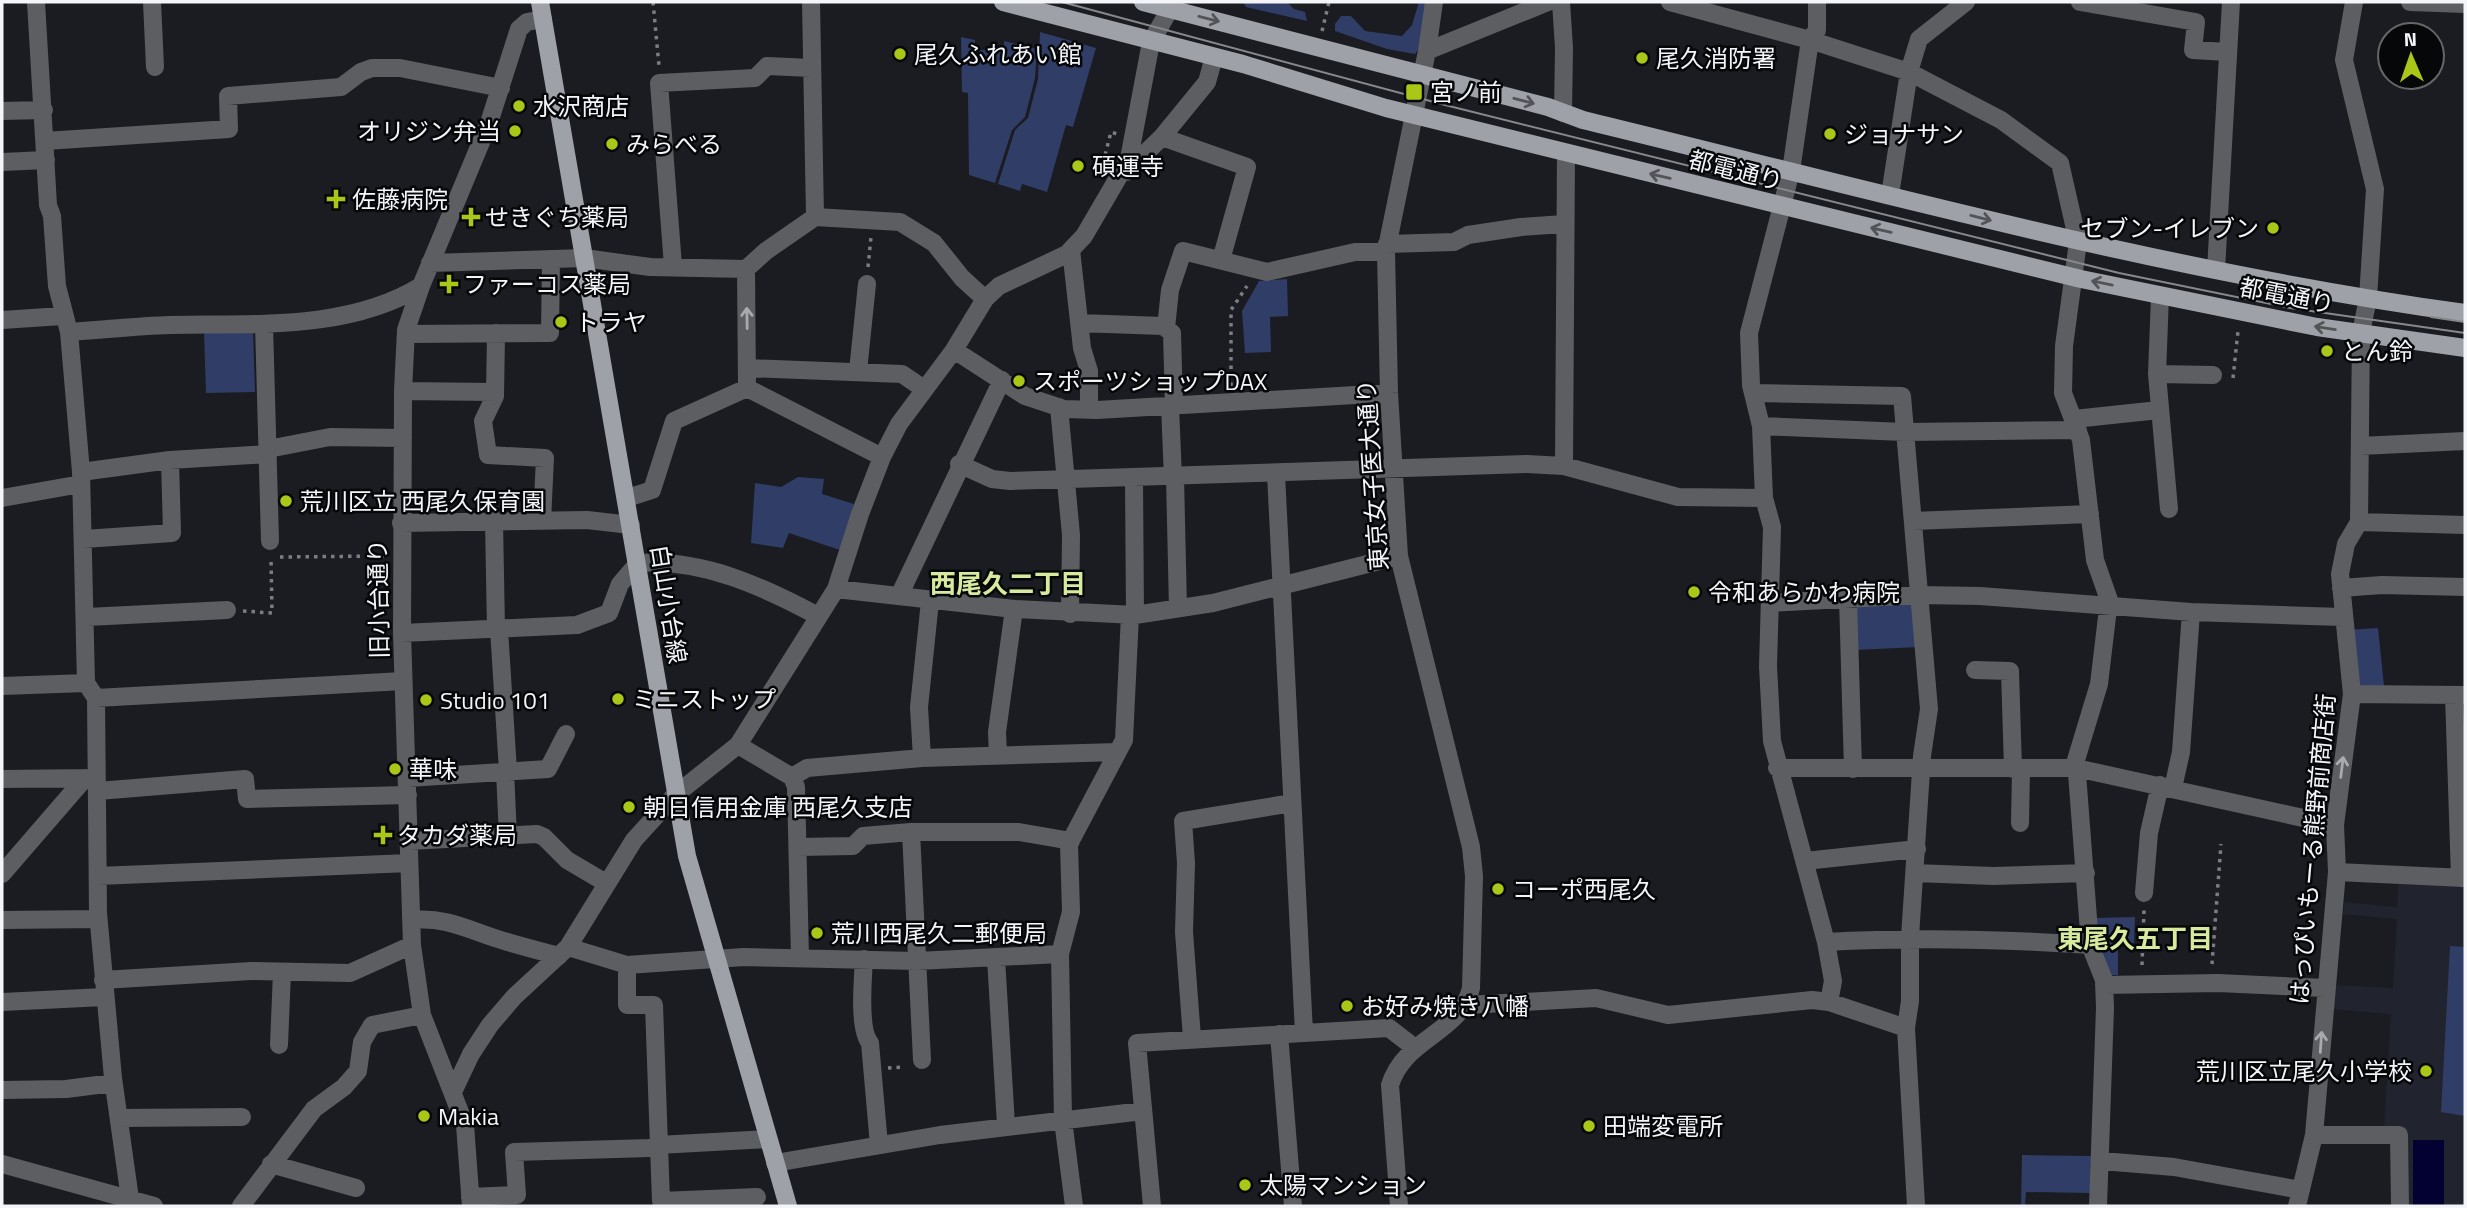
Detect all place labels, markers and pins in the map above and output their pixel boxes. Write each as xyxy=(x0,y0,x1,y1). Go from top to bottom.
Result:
place label: 尾久ふれあい館 xyxy=(914,36,1082,72)
place label: 尾久消防署 xyxy=(1656,40,1776,76)
marker: 尾久ふれあい館 xyxy=(892,46,908,62)
marker: 尾久消防署 xyxy=(1634,50,1650,66)
place label: 宮ノ前 xyxy=(1430,74,1502,110)
marker: 宮ノ前 xyxy=(1404,82,1424,102)
place label: 水沢商店 xyxy=(533,88,629,124)
marker: 水沢商店 xyxy=(511,98,527,114)
place label: オリジン弁当 xyxy=(357,113,501,149)
place label: ジョナサン xyxy=(1844,116,1964,152)
marker: オリジン弁当 xyxy=(507,123,523,139)
place label: みらべる xyxy=(626,126,722,162)
marker: ジョナサン xyxy=(1822,126,1838,142)
marker: みらべる xyxy=(604,136,620,152)
place label: 碩運寺 xyxy=(1092,148,1164,184)
marker: 碩運寺 xyxy=(1070,158,1086,174)
place label: 佐藤病院 xyxy=(352,181,448,217)
marker: 佐藤病院 xyxy=(326,189,346,209)
place label: せきぐち薬局 xyxy=(485,199,629,235)
marker: せきぐち薬局 xyxy=(463,209,479,225)
place label: セブン-イレブン xyxy=(2080,210,2259,246)
marker: セブン-イレブン xyxy=(2265,220,2281,236)
place label: ファーコス薬局 xyxy=(463,266,631,302)
marker: ファーコス薬局 xyxy=(441,276,457,292)
place label: トラヤ xyxy=(575,304,647,340)
marker: トラヤ xyxy=(553,314,569,330)
place label: とん鈴 xyxy=(2341,333,2413,369)
marker: とん鈴 xyxy=(2319,343,2335,359)
place label: スポーツショップDAX xyxy=(1033,363,1267,399)
marker: スポーツショップDAX xyxy=(1011,373,1027,389)
place label: 荒川区立 西尾久保育園 xyxy=(300,483,545,519)
marker: 荒川区立 西尾久保育園 xyxy=(278,493,294,509)
place label: 令和あらかわ病院 xyxy=(1708,574,1900,610)
marker: 令和あらかわ病院 xyxy=(1686,584,1702,600)
place label: ミニストップ xyxy=(632,681,776,717)
place label: Studio 101 xyxy=(440,682,550,718)
marker: ミニストップ xyxy=(610,691,626,707)
marker: Studio 101 xyxy=(418,692,434,708)
place label: 華味 xyxy=(409,751,457,787)
marker: 華味 xyxy=(387,761,403,777)
place label: 朝日信用金庫 西尾久支店 xyxy=(643,789,912,825)
marker: 朝日信用金庫 西尾久支店 xyxy=(621,799,637,815)
place label: タカダ薬局 xyxy=(397,817,517,853)
marker: タカダ薬局 xyxy=(375,827,391,843)
place label: コーポ西尾久 xyxy=(1512,871,1656,907)
marker: コーポ西尾久 xyxy=(1490,881,1506,897)
place label: 荒川西尾久二郵便局 xyxy=(831,915,1047,951)
marker: 荒川西尾久二郵便局 xyxy=(809,925,825,941)
place label: お好み焼き八幡 xyxy=(1361,988,1529,1024)
marker: お好み焼き八幡 xyxy=(1339,998,1355,1014)
place label: 荒川区立尾久小学校 xyxy=(2196,1053,2412,1089)
marker: 荒川区立尾久小学校 xyxy=(2418,1063,2434,1079)
place label: Makia xyxy=(438,1098,499,1134)
marker: Makia xyxy=(416,1108,432,1124)
place label: 田端変電所 xyxy=(1603,1108,1723,1144)
marker: 田端変電所 xyxy=(1581,1118,1597,1134)
place label: 太陽マンション xyxy=(1259,1167,1427,1203)
marker: 太陽マンション xyxy=(1237,1177,1253,1193)

